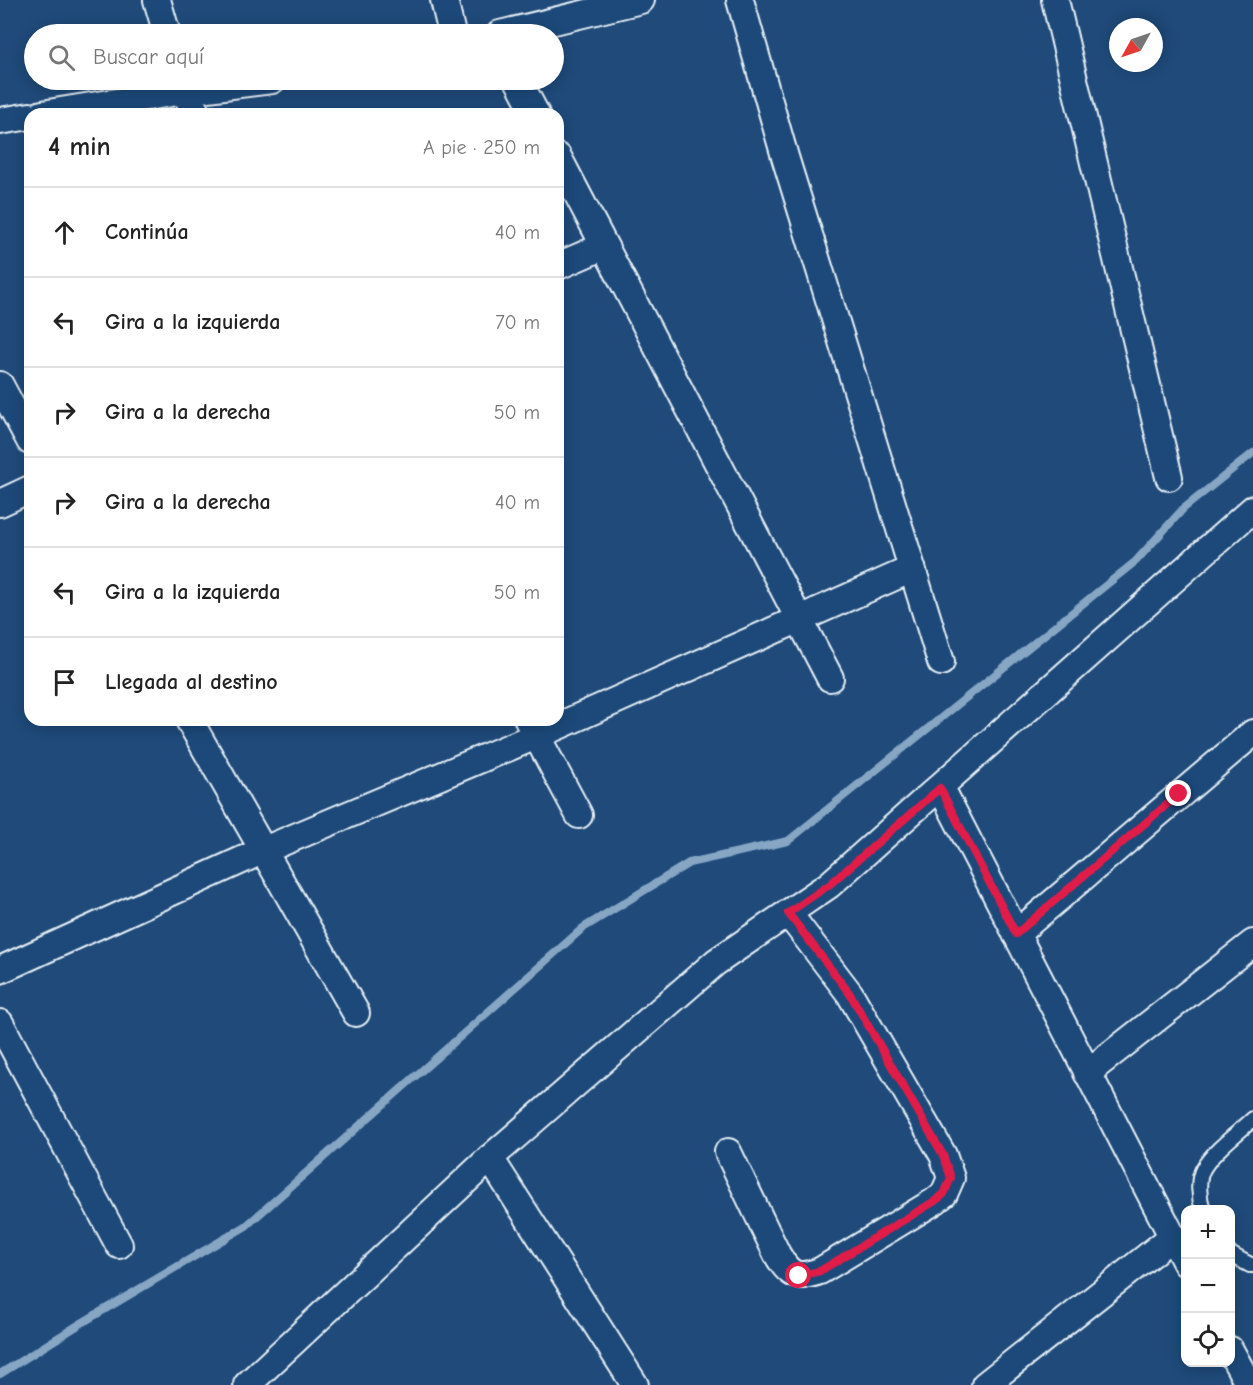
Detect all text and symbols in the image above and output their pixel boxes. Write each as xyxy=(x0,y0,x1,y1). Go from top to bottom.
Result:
north arrow xyxy=(1109,18,1163,72)
search box xyxy=(24,24,564,90)
icon: search xyxy=(45,41,78,74)
text: Buscar aquí xyxy=(93,44,204,70)
text: 4 min xyxy=(48,132,111,162)
text: A pie · 250 m xyxy=(423,136,540,159)
icon: ahead xyxy=(48,216,81,249)
text: Continúa xyxy=(105,219,189,245)
text: 40 m xyxy=(495,221,540,244)
icon: left xyxy=(48,306,81,339)
text: Gira a la izquierda xyxy=(105,309,280,335)
text: 70 m xyxy=(495,311,540,334)
icon: right xyxy=(48,396,81,429)
text: Gira a la derecha xyxy=(105,399,271,425)
text: 50 m xyxy=(494,401,540,424)
icon: right xyxy=(48,486,81,519)
text: Gira a la derecha xyxy=(105,489,271,515)
text: 40 m xyxy=(495,491,540,514)
icon: left xyxy=(48,576,81,609)
text: Gira a la izquierda xyxy=(105,579,280,605)
text: 50 m xyxy=(494,581,540,604)
icon: arrive xyxy=(48,666,81,699)
text: Llegada al destino xyxy=(105,669,278,695)
route end xyxy=(1165,780,1191,806)
map controls xyxy=(1181,1205,1235,1367)
button: + xyxy=(1181,1205,1235,1259)
button: − xyxy=(1181,1259,1235,1313)
route start xyxy=(785,1262,811,1288)
button: locate xyxy=(1181,1313,1235,1367)

